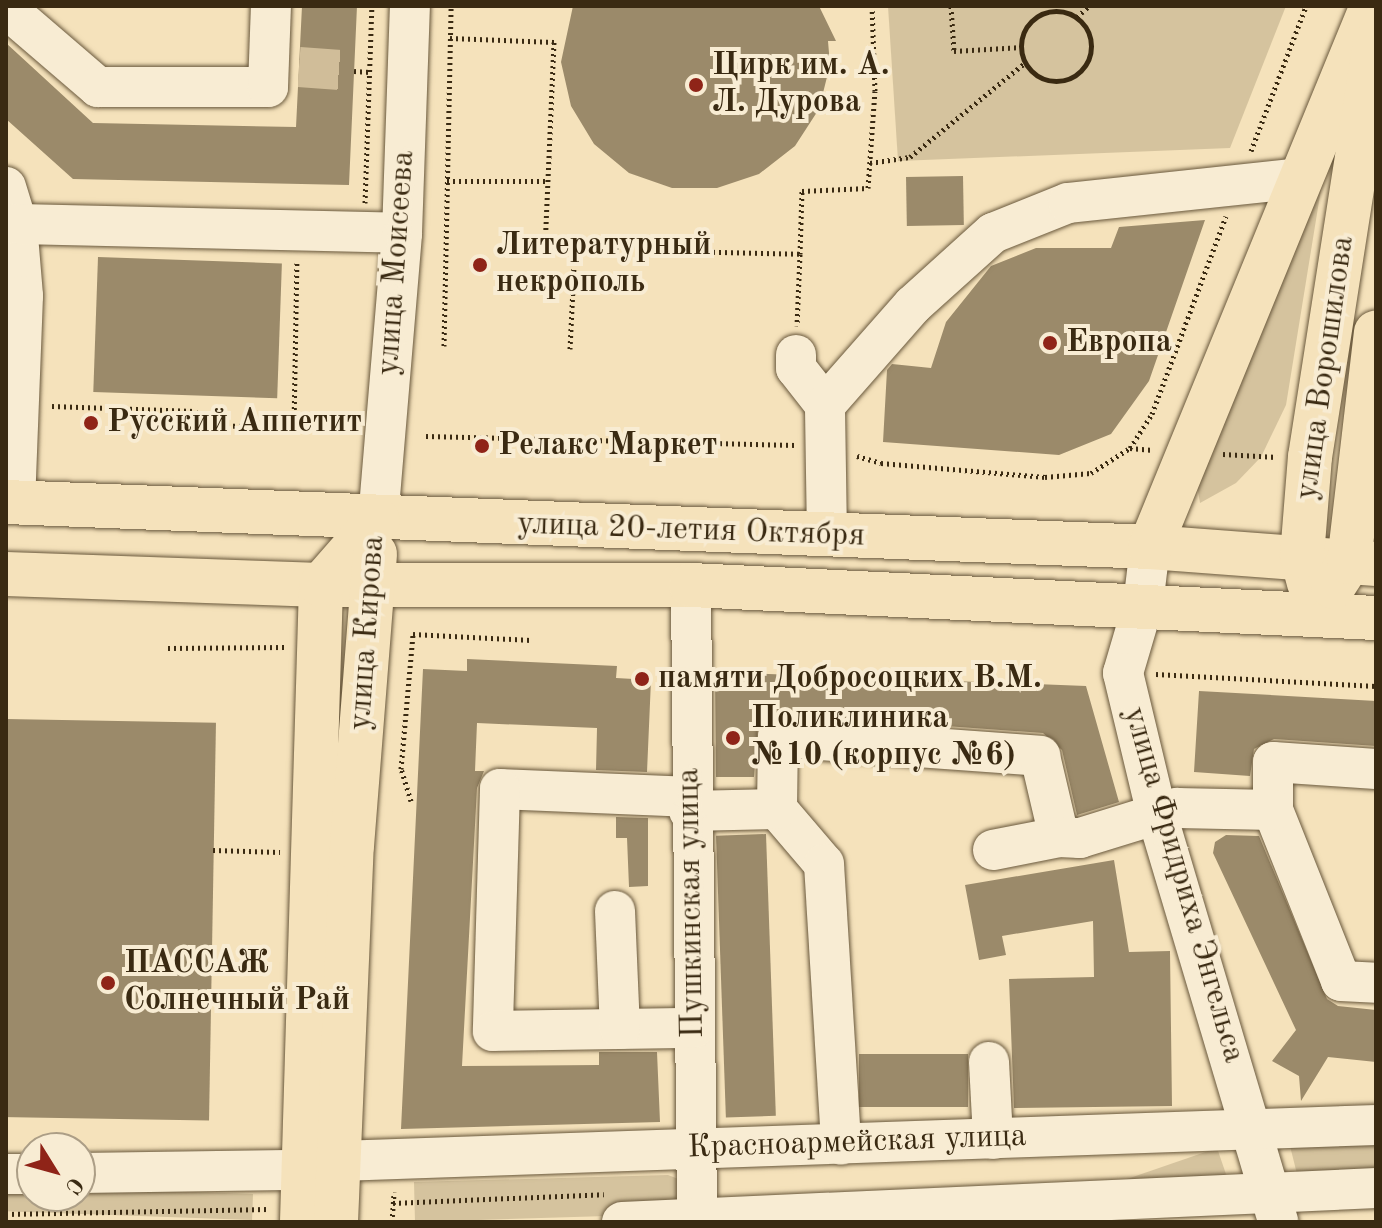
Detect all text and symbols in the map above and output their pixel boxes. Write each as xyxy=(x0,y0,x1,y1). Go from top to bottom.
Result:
place label: Цирк им. А. Л. Дурова xyxy=(712,48,890,123)
marker: Цирк им. А. Л. Дурова xyxy=(687,76,705,94)
street label: улица Моисеева xyxy=(370,149,424,377)
place label: Литературный некрополь xyxy=(496,228,711,303)
street label: улица Ворошилова xyxy=(1288,234,1364,502)
marker: Литературный некрополь xyxy=(471,256,489,274)
place label: Европа xyxy=(1066,324,1172,362)
marker: Европа xyxy=(1041,334,1059,352)
place label: Русский Аппетит xyxy=(107,404,362,442)
marker: Русский Аппетит xyxy=(82,414,100,432)
place label: Релакс Маркет xyxy=(498,427,717,465)
marker: Релакс Маркет xyxy=(473,437,491,455)
street label: улица 20-летия Октября xyxy=(517,506,865,556)
street label: улица Кирова xyxy=(342,534,394,732)
place label: памяти Добросоцких В.М. xyxy=(658,660,1042,698)
marker: памяти Добросоцких В.М. xyxy=(633,670,651,688)
place label: Поликлиника №10 (корпус №6) xyxy=(751,701,1016,776)
street label: улица Фридриха Энгельса xyxy=(1114,703,1252,1067)
marker: Поликлиника №10 (корпус №6) xyxy=(722,727,744,749)
street label: Пушкинская улица xyxy=(670,767,714,1039)
place label: ПАССАЖ Солнечный Рай xyxy=(124,946,350,1021)
marker: ПАССАЖ Солнечный Рай xyxy=(99,974,117,992)
street label: Красноармейская улица xyxy=(687,1118,1027,1168)
north arrow xyxy=(16,1132,96,1212)
text: С xyxy=(60,1173,87,1198)

